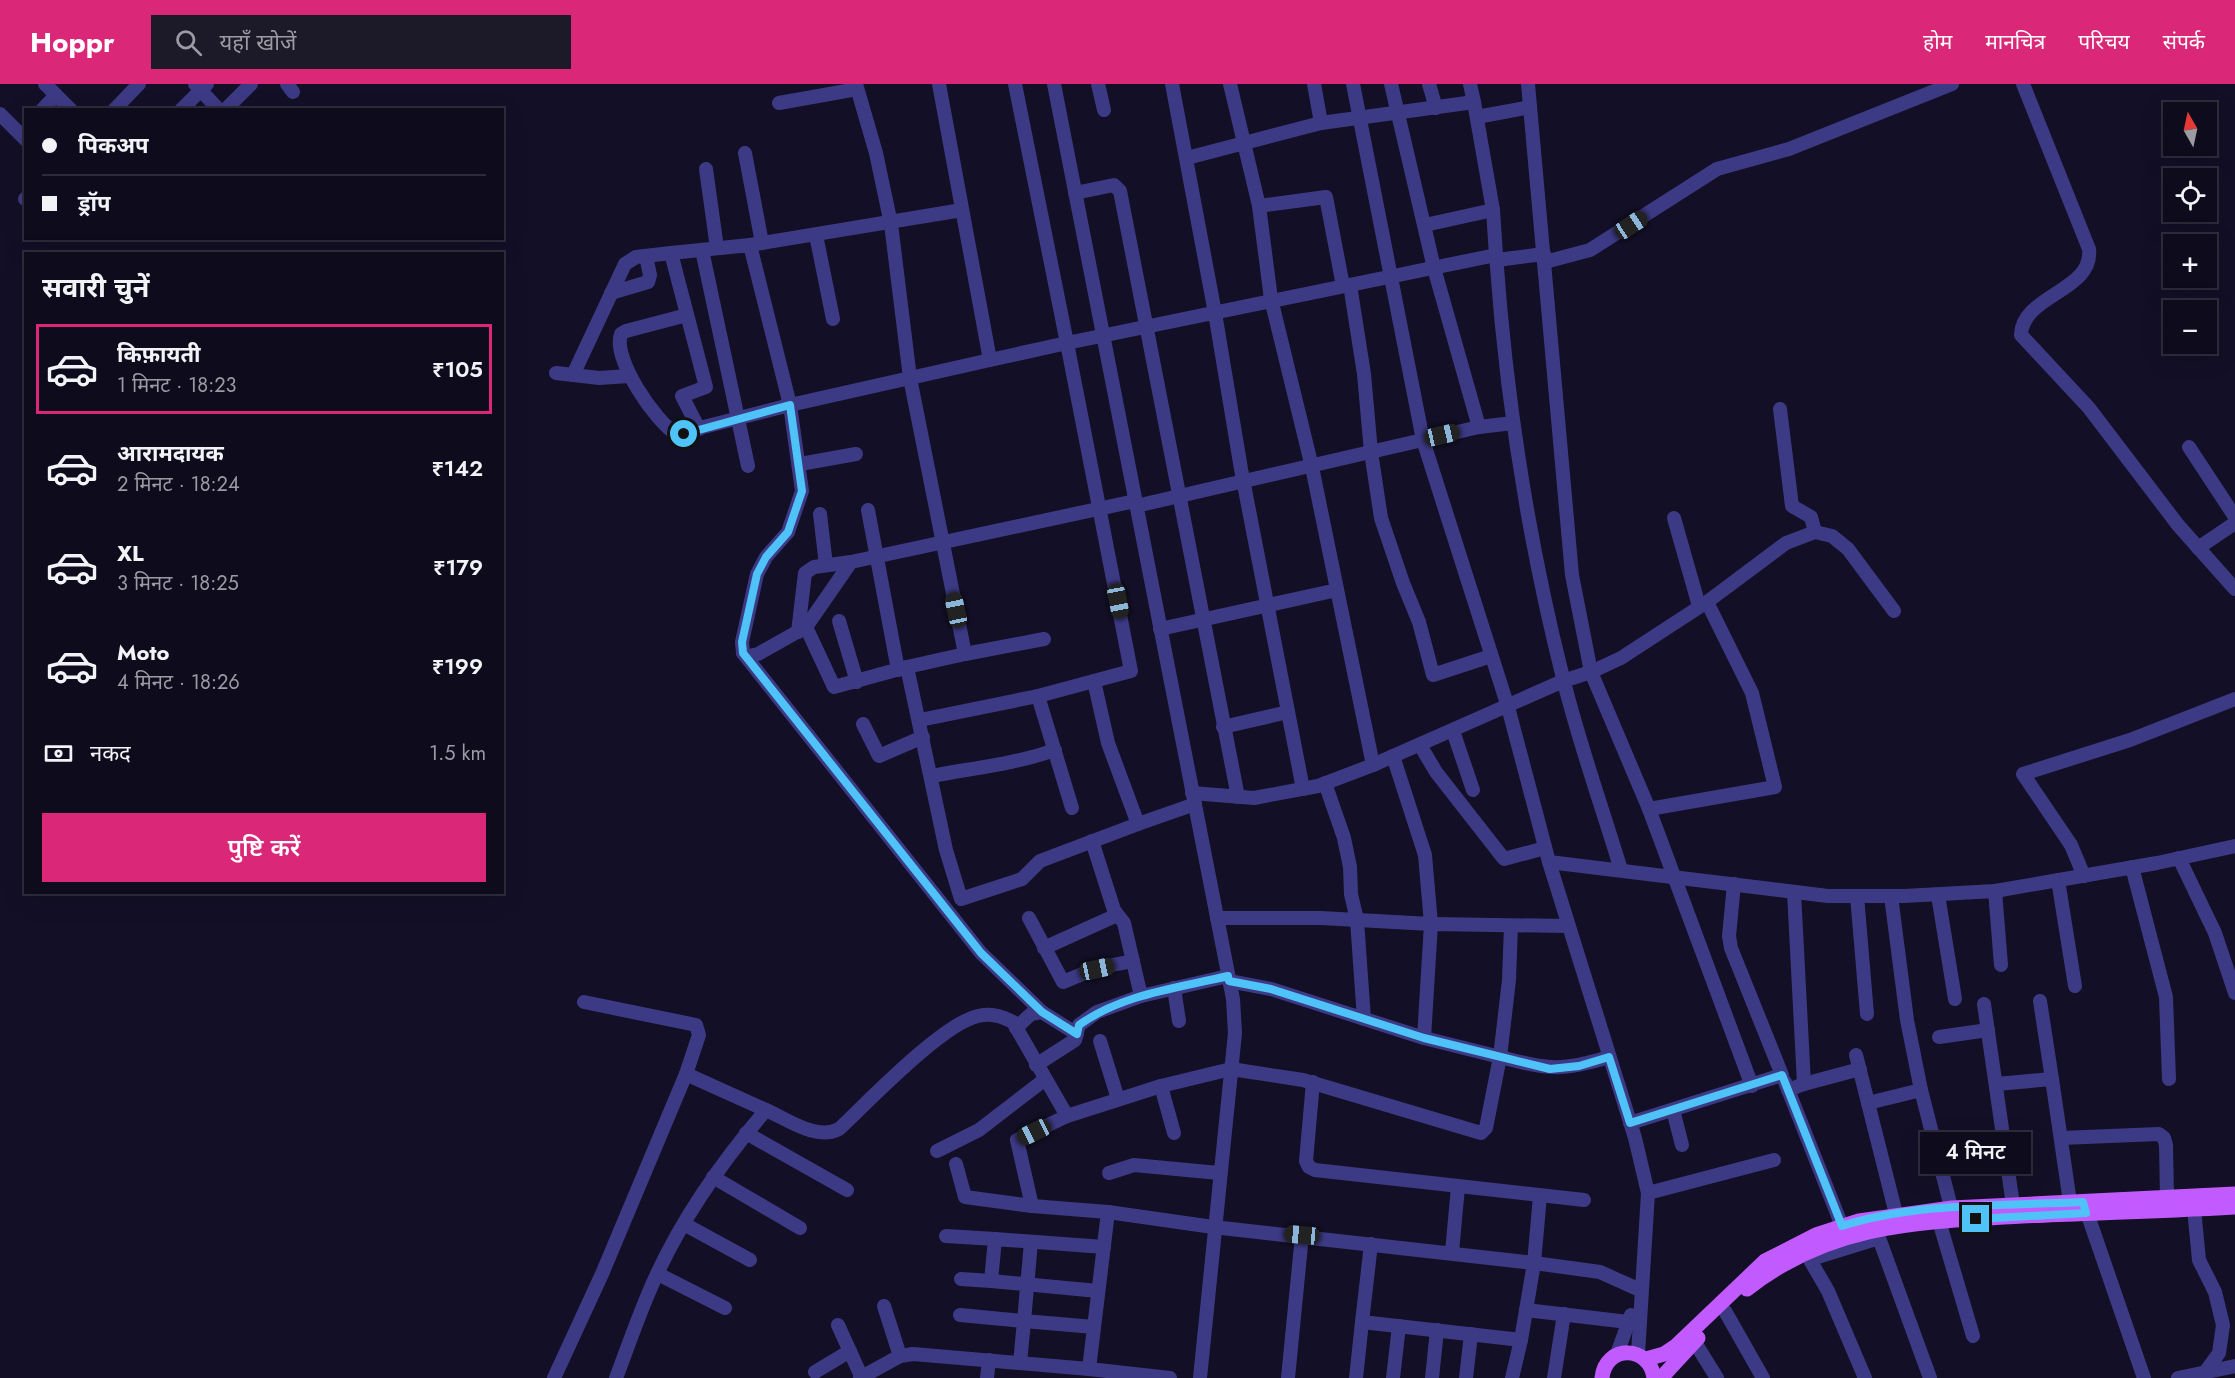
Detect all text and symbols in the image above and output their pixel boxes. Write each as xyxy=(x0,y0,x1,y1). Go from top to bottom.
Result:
search box xyxy=(151,15,571,69)
text: Hoppr xyxy=(30,22,115,63)
icon: search xyxy=(172,26,205,59)
text: यहाँ खोजें xyxy=(220,26,296,58)
text: होम xyxy=(1923,27,1952,57)
text: मानचित्र xyxy=(1985,27,2045,57)
text: परिचय xyxy=(2078,27,2130,57)
text: संपर्क xyxy=(2163,27,2205,57)
north arrow xyxy=(2163,102,2217,156)
map controls xyxy=(2163,102,2217,354)
text: पिकअप xyxy=(78,129,149,161)
button: locate xyxy=(2163,168,2217,222)
text: ड्रॉप xyxy=(78,187,111,219)
car xyxy=(1611,208,1651,242)
button: + xyxy=(2163,234,2217,288)
text: सवारी चुनें xyxy=(42,268,149,307)
button: − xyxy=(2163,300,2217,354)
text: किफ़ायती xyxy=(117,338,201,370)
icon: car xyxy=(45,342,99,396)
text: ₹105 xyxy=(432,353,483,385)
text: 1 मिनट · 18:23 xyxy=(117,371,237,400)
route start xyxy=(670,420,697,447)
car xyxy=(1422,422,1462,448)
text: आरामदायक xyxy=(117,437,224,469)
icon: car xyxy=(45,441,99,495)
text: ₹142 xyxy=(431,452,483,484)
text: 2 मिनट · 18:24 xyxy=(117,470,240,499)
text: XL xyxy=(117,537,144,569)
icon: car xyxy=(45,540,99,594)
text: ₹179 xyxy=(433,551,483,583)
text: 3 मिनट · 18:25 xyxy=(117,569,239,598)
car xyxy=(1106,582,1130,620)
car xyxy=(943,591,969,629)
text: Moto xyxy=(117,636,170,668)
icon: car xyxy=(45,639,99,693)
text: ₹199 xyxy=(432,650,483,682)
text: 4 मिनट · 18:26 xyxy=(117,668,240,697)
icon: cash xyxy=(42,737,75,770)
text: नकद xyxy=(90,737,131,769)
text: 1.5 km xyxy=(429,739,486,768)
button: पुष्टि करें xyxy=(42,813,486,882)
car xyxy=(1078,956,1116,982)
car xyxy=(1014,1116,1054,1148)
callout: 4 मिनट xyxy=(1920,1132,2032,1174)
text: 4 मिनट xyxy=(1946,1138,2005,1167)
route end xyxy=(1962,1205,1989,1232)
car xyxy=(1283,1224,1321,1246)

